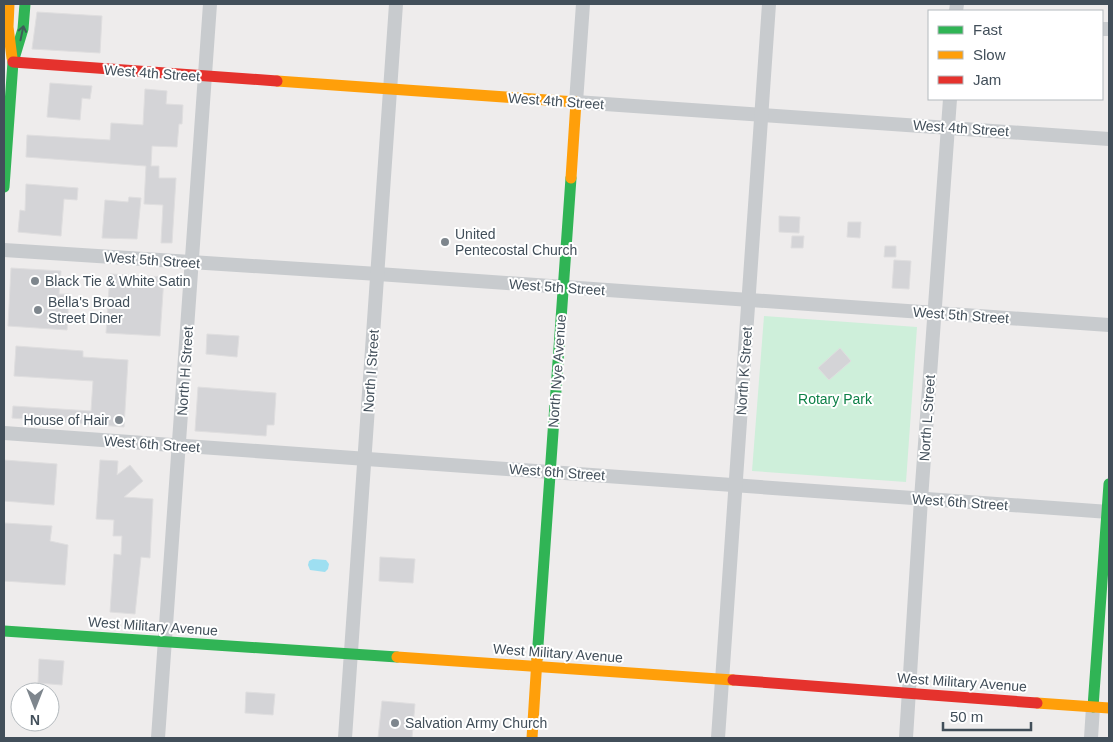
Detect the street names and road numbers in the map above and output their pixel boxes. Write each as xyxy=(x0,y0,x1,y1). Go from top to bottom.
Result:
street label: West 4th Street xyxy=(103,62,201,84)
street label: West 4th Street xyxy=(507,90,605,112)
street label: West 4th Street xyxy=(912,117,1010,139)
street label: West 5th Street xyxy=(103,249,201,271)
street label: West 5th Street xyxy=(508,276,606,298)
street label: West 5th Street xyxy=(912,304,1010,326)
street label: North Nye Avenue xyxy=(545,314,569,428)
street label: North H Street xyxy=(174,326,196,416)
street label: North K Street xyxy=(733,326,755,416)
street label: North I Street xyxy=(360,329,382,413)
street label: North L Street xyxy=(916,374,938,462)
street label: West 6th Street xyxy=(103,433,201,455)
street label: West 6th Street xyxy=(508,461,606,483)
street label: West 6th Street xyxy=(911,491,1009,513)
street label: West Military Avenue xyxy=(87,613,219,639)
street label: West Military Avenue xyxy=(492,640,624,666)
street label: West Military Avenue xyxy=(896,669,1028,695)

